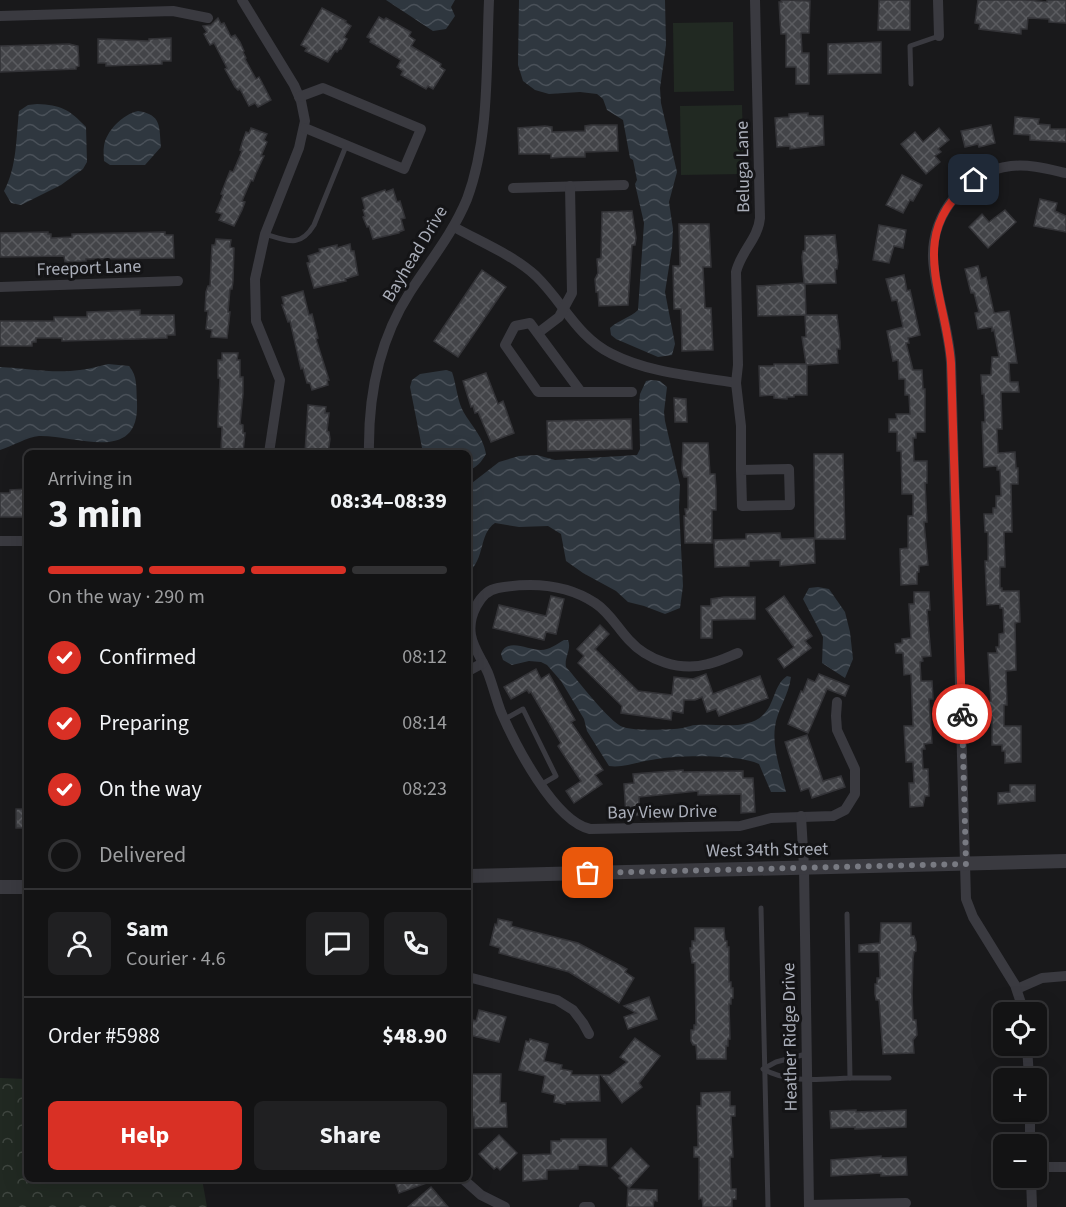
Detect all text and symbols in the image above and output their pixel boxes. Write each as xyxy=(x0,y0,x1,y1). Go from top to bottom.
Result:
street label: Beluga Lane xyxy=(730,121,756,213)
pin xyxy=(948,154,999,205)
icon: home xyxy=(957,163,990,196)
street label: Bayhead Drive xyxy=(376,201,454,307)
street label: Freeport Lane xyxy=(36,254,142,282)
text: Arriving in xyxy=(48,465,133,493)
text: 08:34–08:39 xyxy=(330,485,447,517)
text: 3 min xyxy=(48,487,143,543)
text: On the way · 290 m xyxy=(48,583,205,611)
icon: check xyxy=(48,641,81,674)
text: Confirmed xyxy=(99,641,196,673)
text: 08:12 xyxy=(402,643,447,671)
courier xyxy=(932,684,992,744)
icon: bike xyxy=(946,698,979,731)
icon: check xyxy=(48,707,81,740)
text: Preparing xyxy=(99,707,189,739)
text: 08:14 xyxy=(402,709,447,737)
icon: check xyxy=(48,773,81,806)
text: On the way xyxy=(99,773,202,805)
text: 08:23 xyxy=(402,775,447,803)
street label: Bay View Drive xyxy=(607,799,717,825)
street label: West 34th Street xyxy=(706,836,828,864)
text: Delivered xyxy=(99,839,186,871)
pin xyxy=(562,847,613,898)
icon: bag xyxy=(571,856,604,889)
button: person xyxy=(48,912,111,975)
button: chat xyxy=(306,912,369,975)
button: phone xyxy=(384,912,447,975)
text: Sam xyxy=(126,913,169,945)
text: Courier · 4.6 xyxy=(126,945,226,973)
street label: Heather Ridge Drive xyxy=(776,962,804,1112)
map controls xyxy=(993,1002,1047,1188)
button: locate xyxy=(993,1002,1047,1056)
text: Order #5988 xyxy=(48,1020,160,1052)
text: $48.90 xyxy=(382,1020,447,1052)
button: + xyxy=(993,1068,1047,1122)
button: Help xyxy=(48,1101,242,1170)
button: Share xyxy=(254,1101,447,1170)
button: − xyxy=(993,1134,1047,1188)

